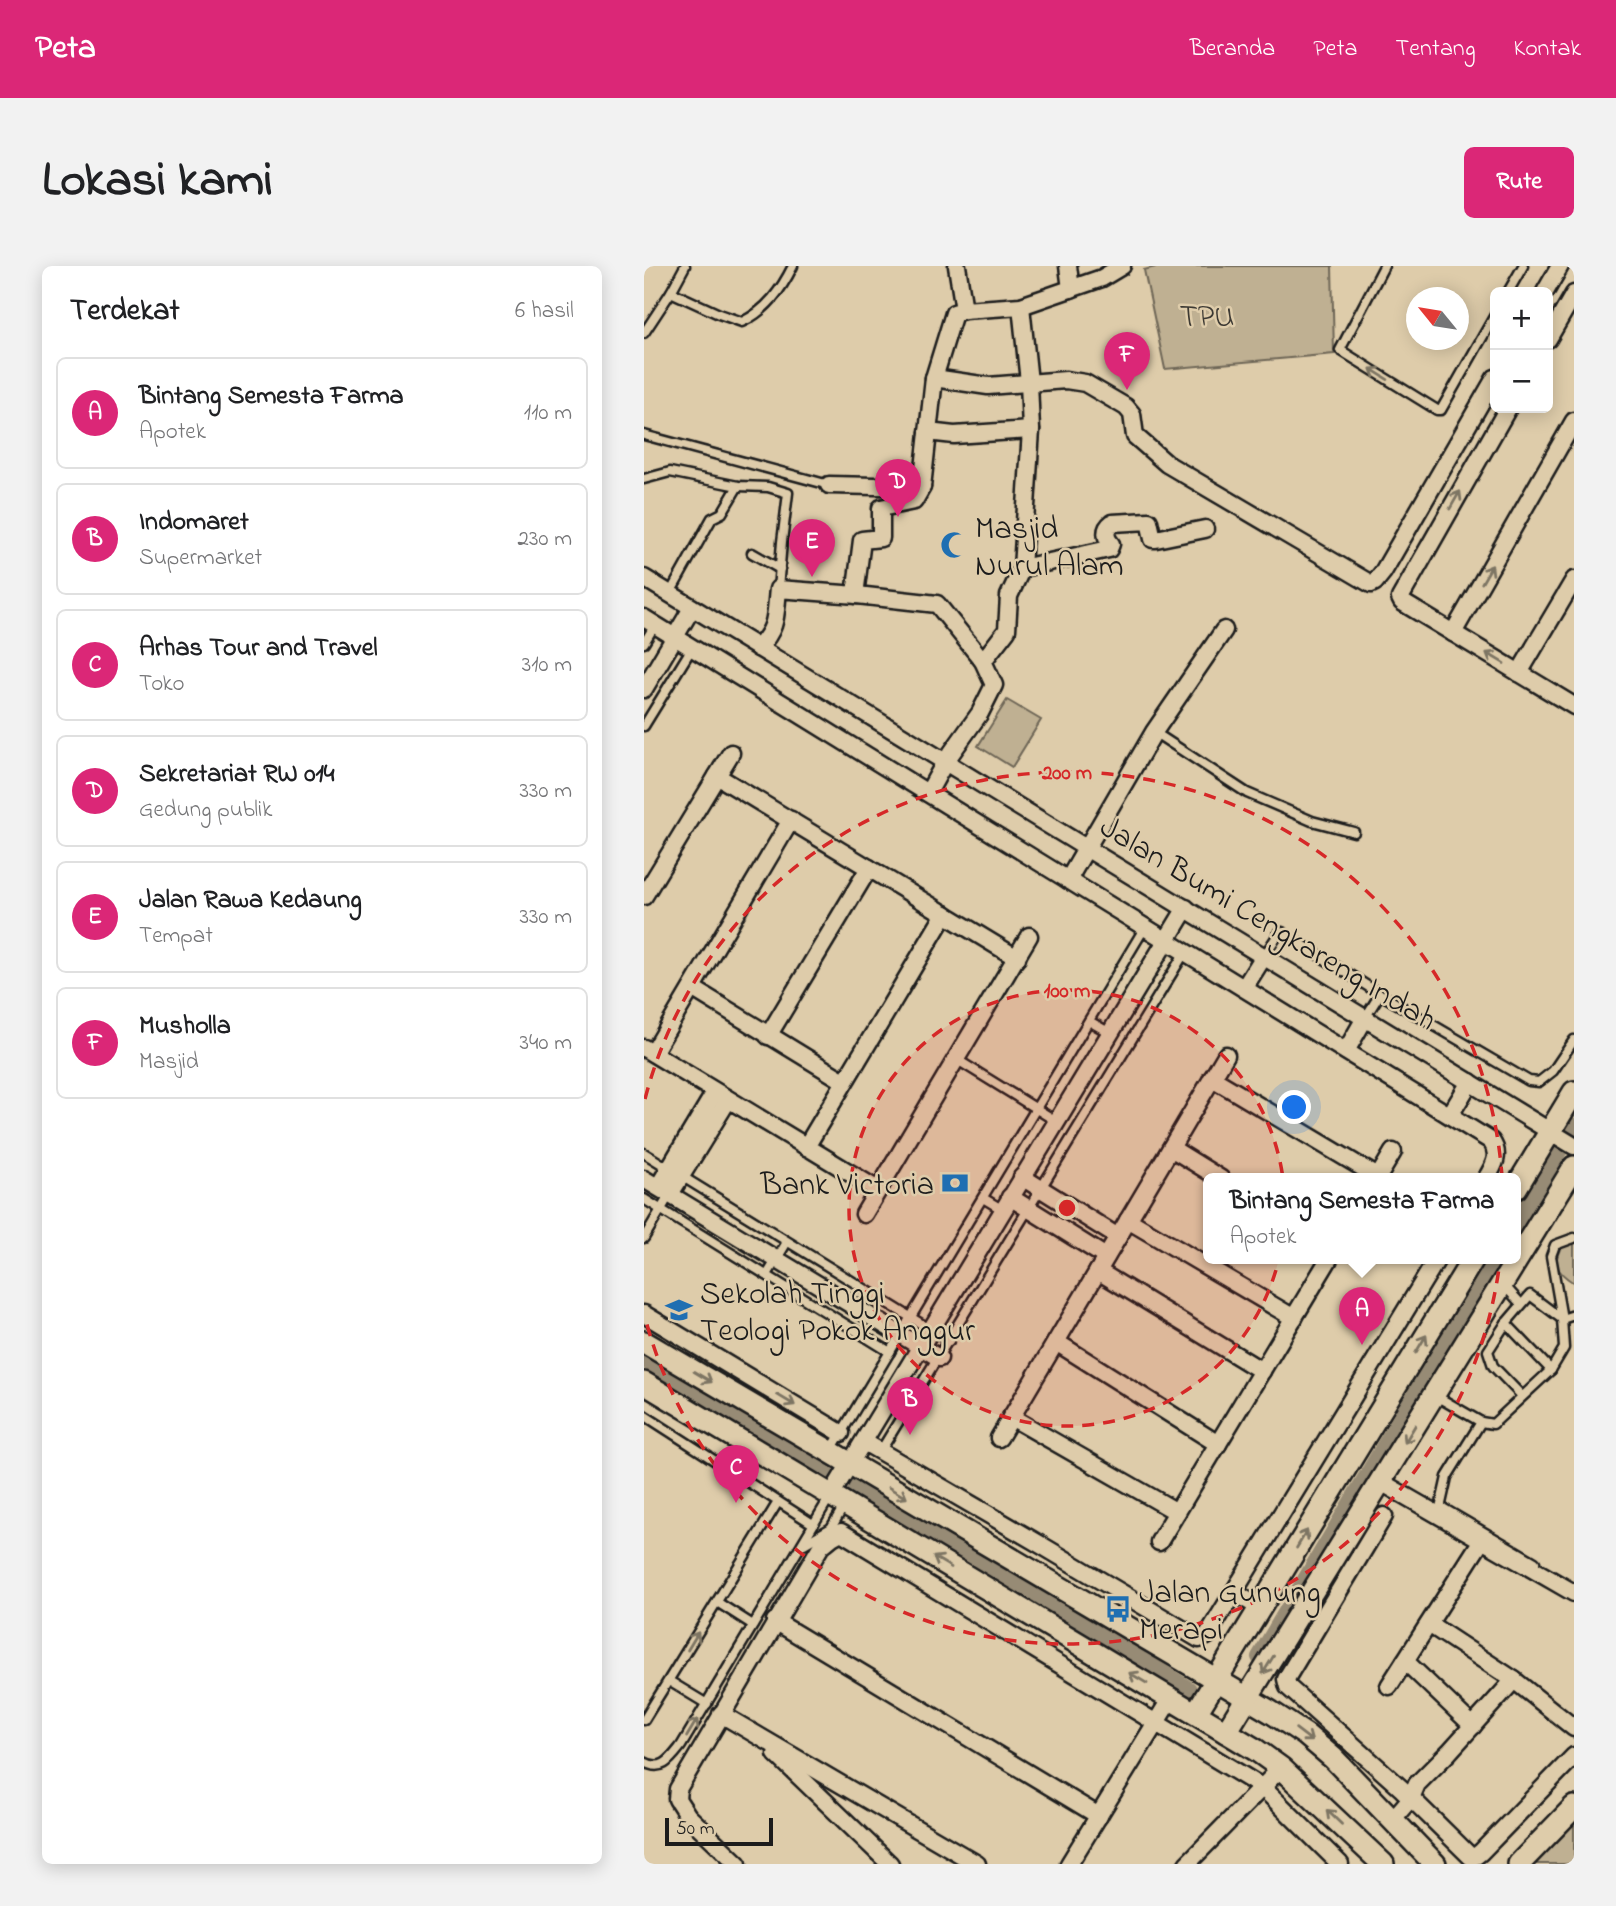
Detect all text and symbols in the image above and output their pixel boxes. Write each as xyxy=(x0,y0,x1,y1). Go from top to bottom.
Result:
text: Peta xyxy=(35,25,96,73)
text: Beranda xyxy=(1190,32,1275,67)
text: Peta xyxy=(1313,32,1358,67)
text: Tentang xyxy=(1396,32,1476,67)
text: Kontak xyxy=(1514,32,1581,67)
text: Lokasi kami xyxy=(42,146,273,218)
button: Rute xyxy=(1464,147,1574,218)
north arrow xyxy=(1406,287,1469,350)
map controls xyxy=(1490,287,1553,413)
button: + xyxy=(1490,287,1553,350)
text: Terdekat xyxy=(70,290,180,334)
text: 6 hasil xyxy=(515,295,574,328)
park label: TPU xyxy=(1179,295,1235,342)
pin: F xyxy=(1104,332,1150,390)
button: − xyxy=(1490,350,1553,413)
one-way arrow xyxy=(1369,366,1389,380)
text: Bintang Semesta Farma xyxy=(139,378,404,416)
text: A xyxy=(88,397,102,430)
text: 110 m xyxy=(524,397,572,430)
text: Apotek xyxy=(139,416,206,449)
pin: D xyxy=(875,459,921,517)
one-way arrow xyxy=(1448,491,1462,511)
text: Indomaret xyxy=(139,504,249,542)
place label: Masjid Nurul Alam xyxy=(975,507,1124,591)
pin: E xyxy=(789,519,835,577)
text: B xyxy=(87,523,103,556)
text: 230 m xyxy=(518,523,572,556)
mosque icon: Masjid Nurul Alam xyxy=(939,530,969,560)
text: Supermarket xyxy=(139,542,262,575)
one-way arrow xyxy=(1480,564,1494,584)
text: Arhas Tour and Travel xyxy=(139,630,378,668)
text: C xyxy=(89,649,101,682)
text: 310 m xyxy=(522,649,572,682)
one-way arrow xyxy=(1485,650,1505,664)
text: Toko xyxy=(139,668,185,701)
text: Sekretariat RW 014 xyxy=(139,756,334,794)
text: 200 m xyxy=(1041,759,1092,789)
text: D xyxy=(87,775,103,808)
text: 330 m xyxy=(519,775,572,808)
text: Gedung publik xyxy=(139,794,272,827)
street label: Jalan Bumi Cengkareng Indah xyxy=(1090,805,1445,1045)
text: Jalan Rawa Kedaung xyxy=(139,882,362,920)
text: E xyxy=(88,901,102,934)
text: 330 m xyxy=(519,901,572,934)
text: Tempat xyxy=(139,920,213,953)
text: 100 m xyxy=(1044,977,1090,1007)
text: Musholla xyxy=(139,1008,231,1046)
text: F xyxy=(88,1027,102,1060)
text: 340 m xyxy=(519,1027,572,1060)
text: Masjid xyxy=(139,1046,199,1079)
your location xyxy=(1277,1090,1311,1124)
place label: Bank Victoria xyxy=(759,1163,934,1210)
bank icon: Bank Victoria xyxy=(940,1168,970,1198)
popup xyxy=(1203,1173,1521,1264)
text: Bintang Semesta Farma xyxy=(1230,1183,1494,1221)
centre of rings xyxy=(1055,1196,1079,1220)
text: Apotek xyxy=(1230,1221,1296,1254)
place label: Sekolah Tinggi Teologi Pokok Anggur xyxy=(700,1272,975,1356)
pin: A xyxy=(1339,1287,1385,1345)
school or university icon: Sekolah Tinggi Teologi Pokok Anggur xyxy=(664,1295,694,1325)
one-way arrow xyxy=(1414,1335,1428,1355)
one-way arrow xyxy=(692,1370,712,1384)
pin: B xyxy=(887,1377,933,1435)
one-way arrow xyxy=(776,1393,796,1407)
one-way arrow xyxy=(1403,1424,1417,1444)
pin: C xyxy=(713,1445,759,1503)
one-way arrow xyxy=(888,1486,908,1500)
one-way arrow xyxy=(1296,1529,1310,1549)
one-way arrow xyxy=(933,1554,953,1568)
place label: Jalan Gunung Merapi xyxy=(1139,1571,1321,1655)
bus stop icon: Jalan Gunung Merapi xyxy=(1103,1594,1133,1624)
one-way arrow xyxy=(686,1632,701,1651)
one-way arrow xyxy=(1260,1655,1274,1675)
one-way arrow xyxy=(1128,1671,1148,1685)
one-way arrow xyxy=(685,1719,699,1739)
one-way arrow xyxy=(1295,1727,1314,1742)
one-way arrow xyxy=(1326,1808,1343,1825)
scale bar xyxy=(665,1815,774,1847)
text: 50 m xyxy=(676,1816,715,1843)

